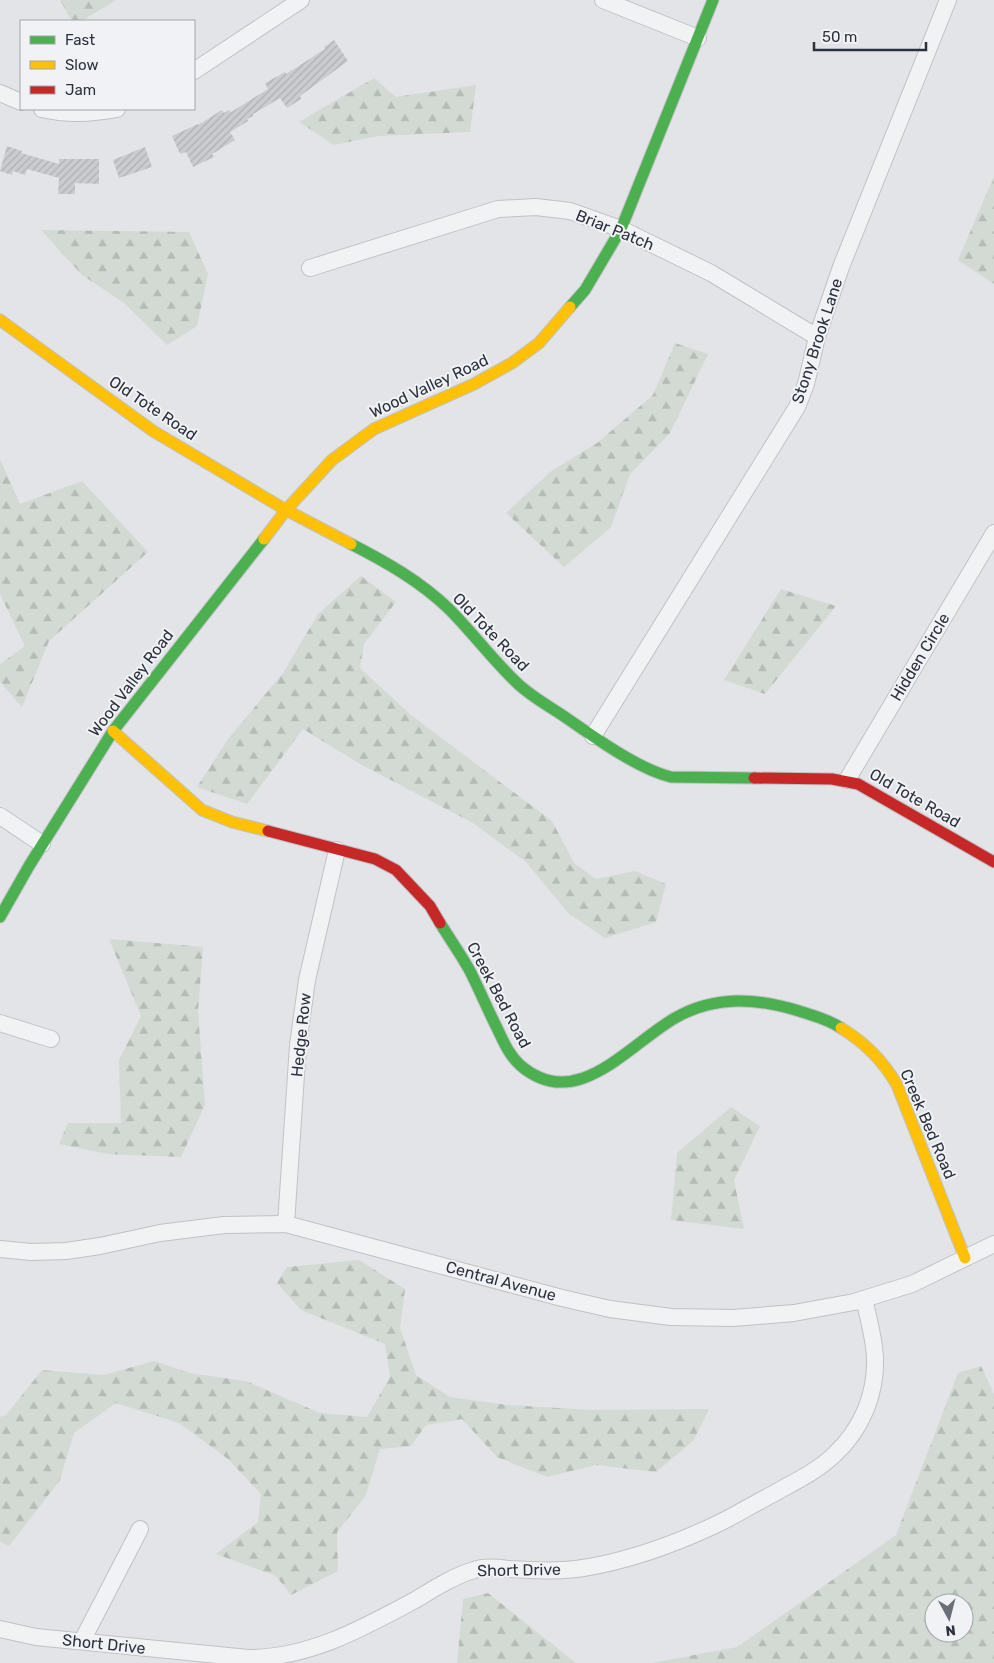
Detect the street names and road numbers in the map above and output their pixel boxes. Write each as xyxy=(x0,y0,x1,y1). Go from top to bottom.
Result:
street label: Briar Patch xyxy=(573,206,657,254)
street label: Stony Brook Lane xyxy=(788,276,846,406)
street label: Wood Valley Road xyxy=(367,350,491,422)
street label: Old Tote Road xyxy=(106,372,200,444)
street label: Old Tote Road xyxy=(449,589,533,675)
street label: Hidden Circle xyxy=(886,610,954,704)
street label: Wood Valley Road xyxy=(85,626,177,740)
street label: Old Tote Road xyxy=(866,764,964,832)
street label: Creek Bed Road xyxy=(463,939,535,1051)
street label: Hedge Row xyxy=(287,992,315,1078)
street label: Creek Bed Road xyxy=(896,1066,960,1182)
street label: Central Avenue xyxy=(444,1257,558,1305)
street label: Short Drive xyxy=(477,1560,561,1580)
street label: Short Drive xyxy=(61,1630,147,1658)

